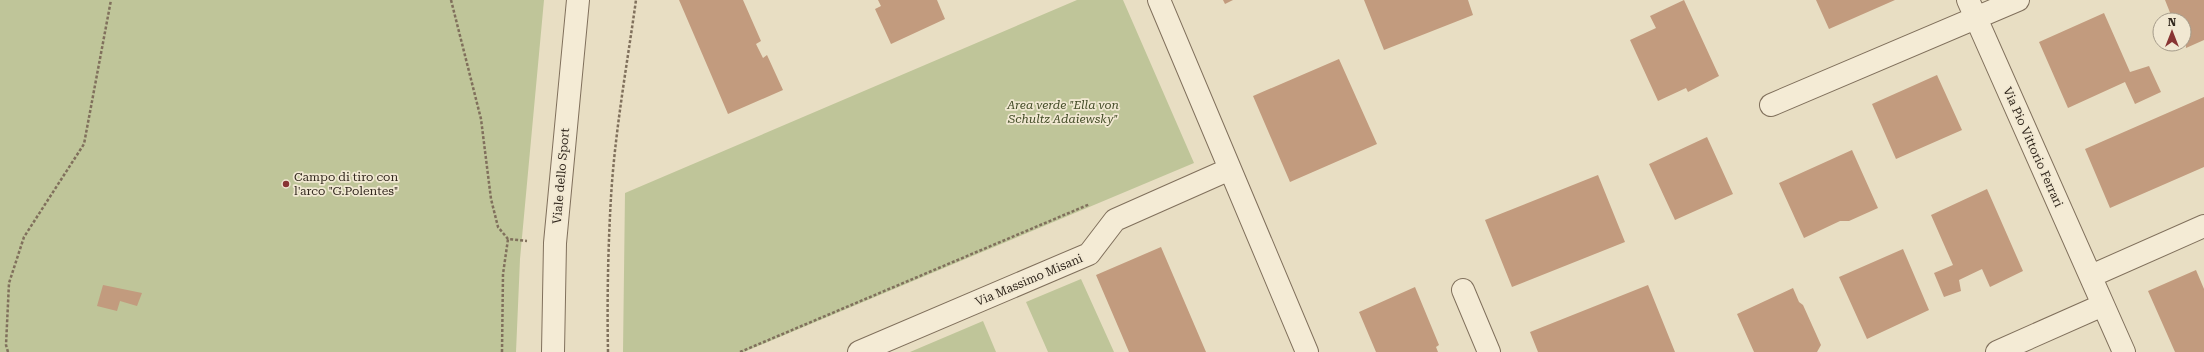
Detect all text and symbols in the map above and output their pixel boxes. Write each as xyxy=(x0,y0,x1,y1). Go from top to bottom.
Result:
north arrow xyxy=(2152,12,2192,52)
text: N xyxy=(2168,16,2177,29)
street label: Via Pio Vittorio Ferrari xyxy=(2000,85,2066,209)
park label: Area verde "Ella von Schultz Adaiewsky" xyxy=(1006,98,1119,126)
street label: Viale dello Sport xyxy=(550,127,572,225)
place label: Campo di tiro con l'arco "G.Polentes" xyxy=(294,170,398,198)
marker: Campo di tiro con l'arco "G.Polentes" xyxy=(281,179,291,189)
street label: Via Massimo Misani xyxy=(973,251,1085,309)

